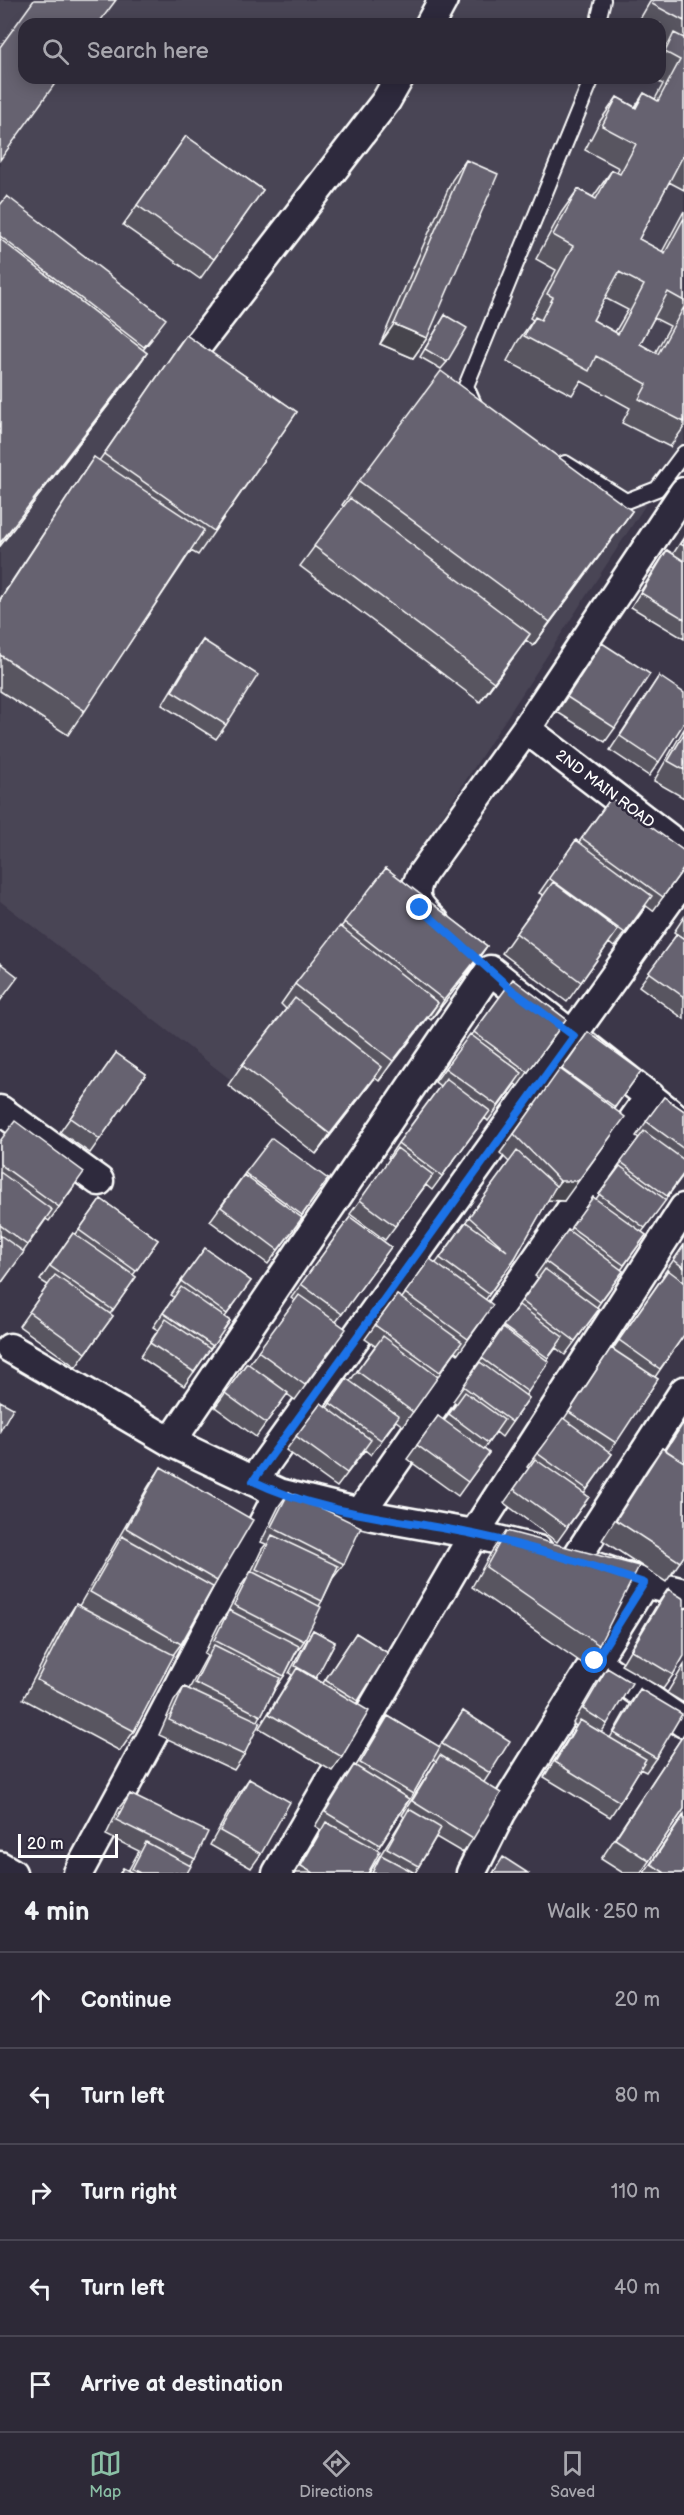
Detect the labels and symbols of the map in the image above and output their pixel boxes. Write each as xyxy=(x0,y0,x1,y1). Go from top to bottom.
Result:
street label: 2ND MAIN ROAD xyxy=(552,746,658,832)
route end xyxy=(406,894,432,920)
route start xyxy=(581,1647,607,1673)
scale bar xyxy=(18,1831,118,1858)

